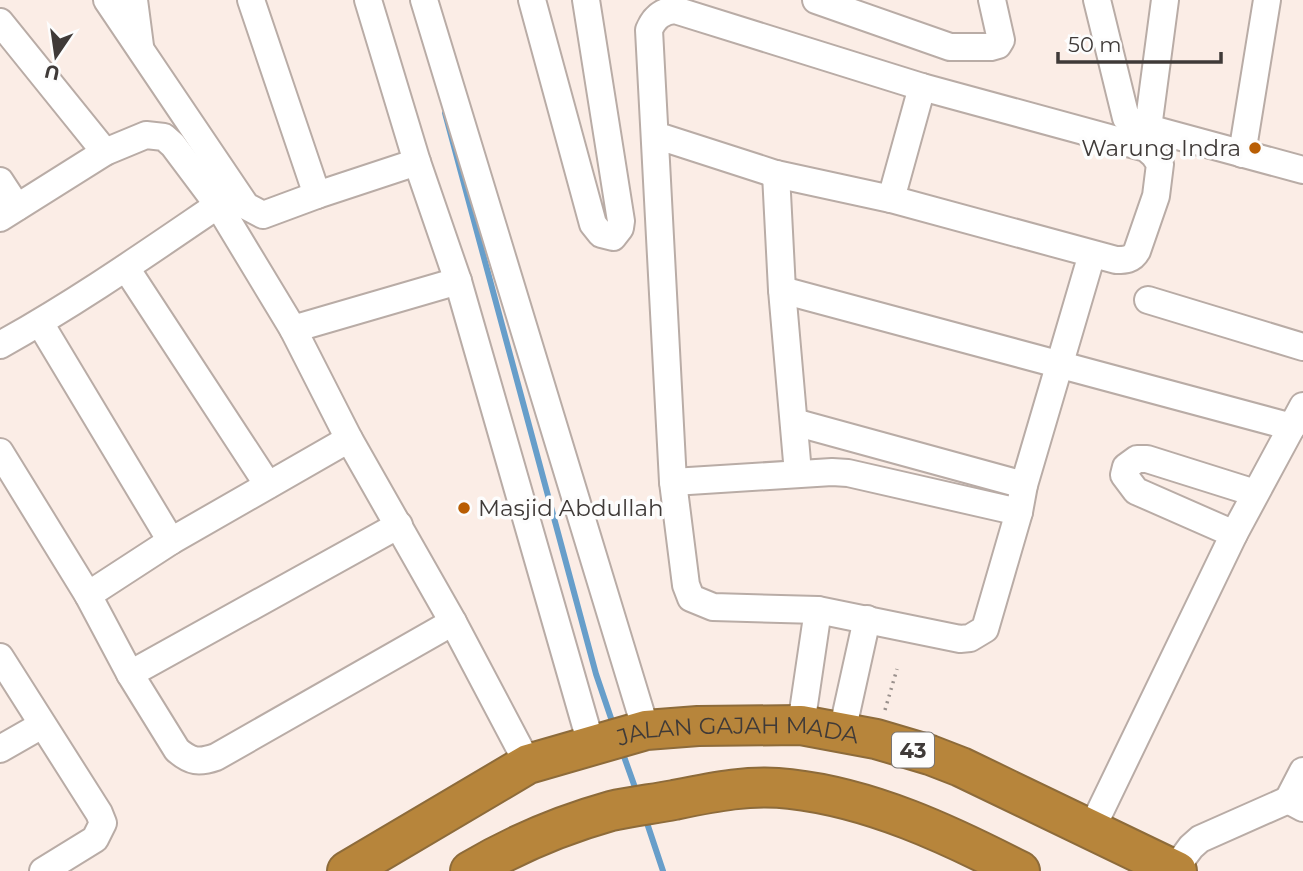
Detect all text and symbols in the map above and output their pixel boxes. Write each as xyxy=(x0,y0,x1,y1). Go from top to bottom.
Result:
north arrow xyxy=(21,21,91,91)
scale bar xyxy=(1058,21,1221,65)
text: 50 m xyxy=(1068,32,1122,57)
text: U xyxy=(42,59,62,85)
place label: Warung Indra xyxy=(1081,134,1241,162)
marker: Warung Indra xyxy=(1247,140,1263,156)
place label: Masjid Abdullah xyxy=(478,494,664,522)
marker: Masjid Abdullah xyxy=(456,500,472,516)
street label: JALAN GAJAH MADA xyxy=(613,711,861,752)
road number: 43 xyxy=(892,732,934,768)

